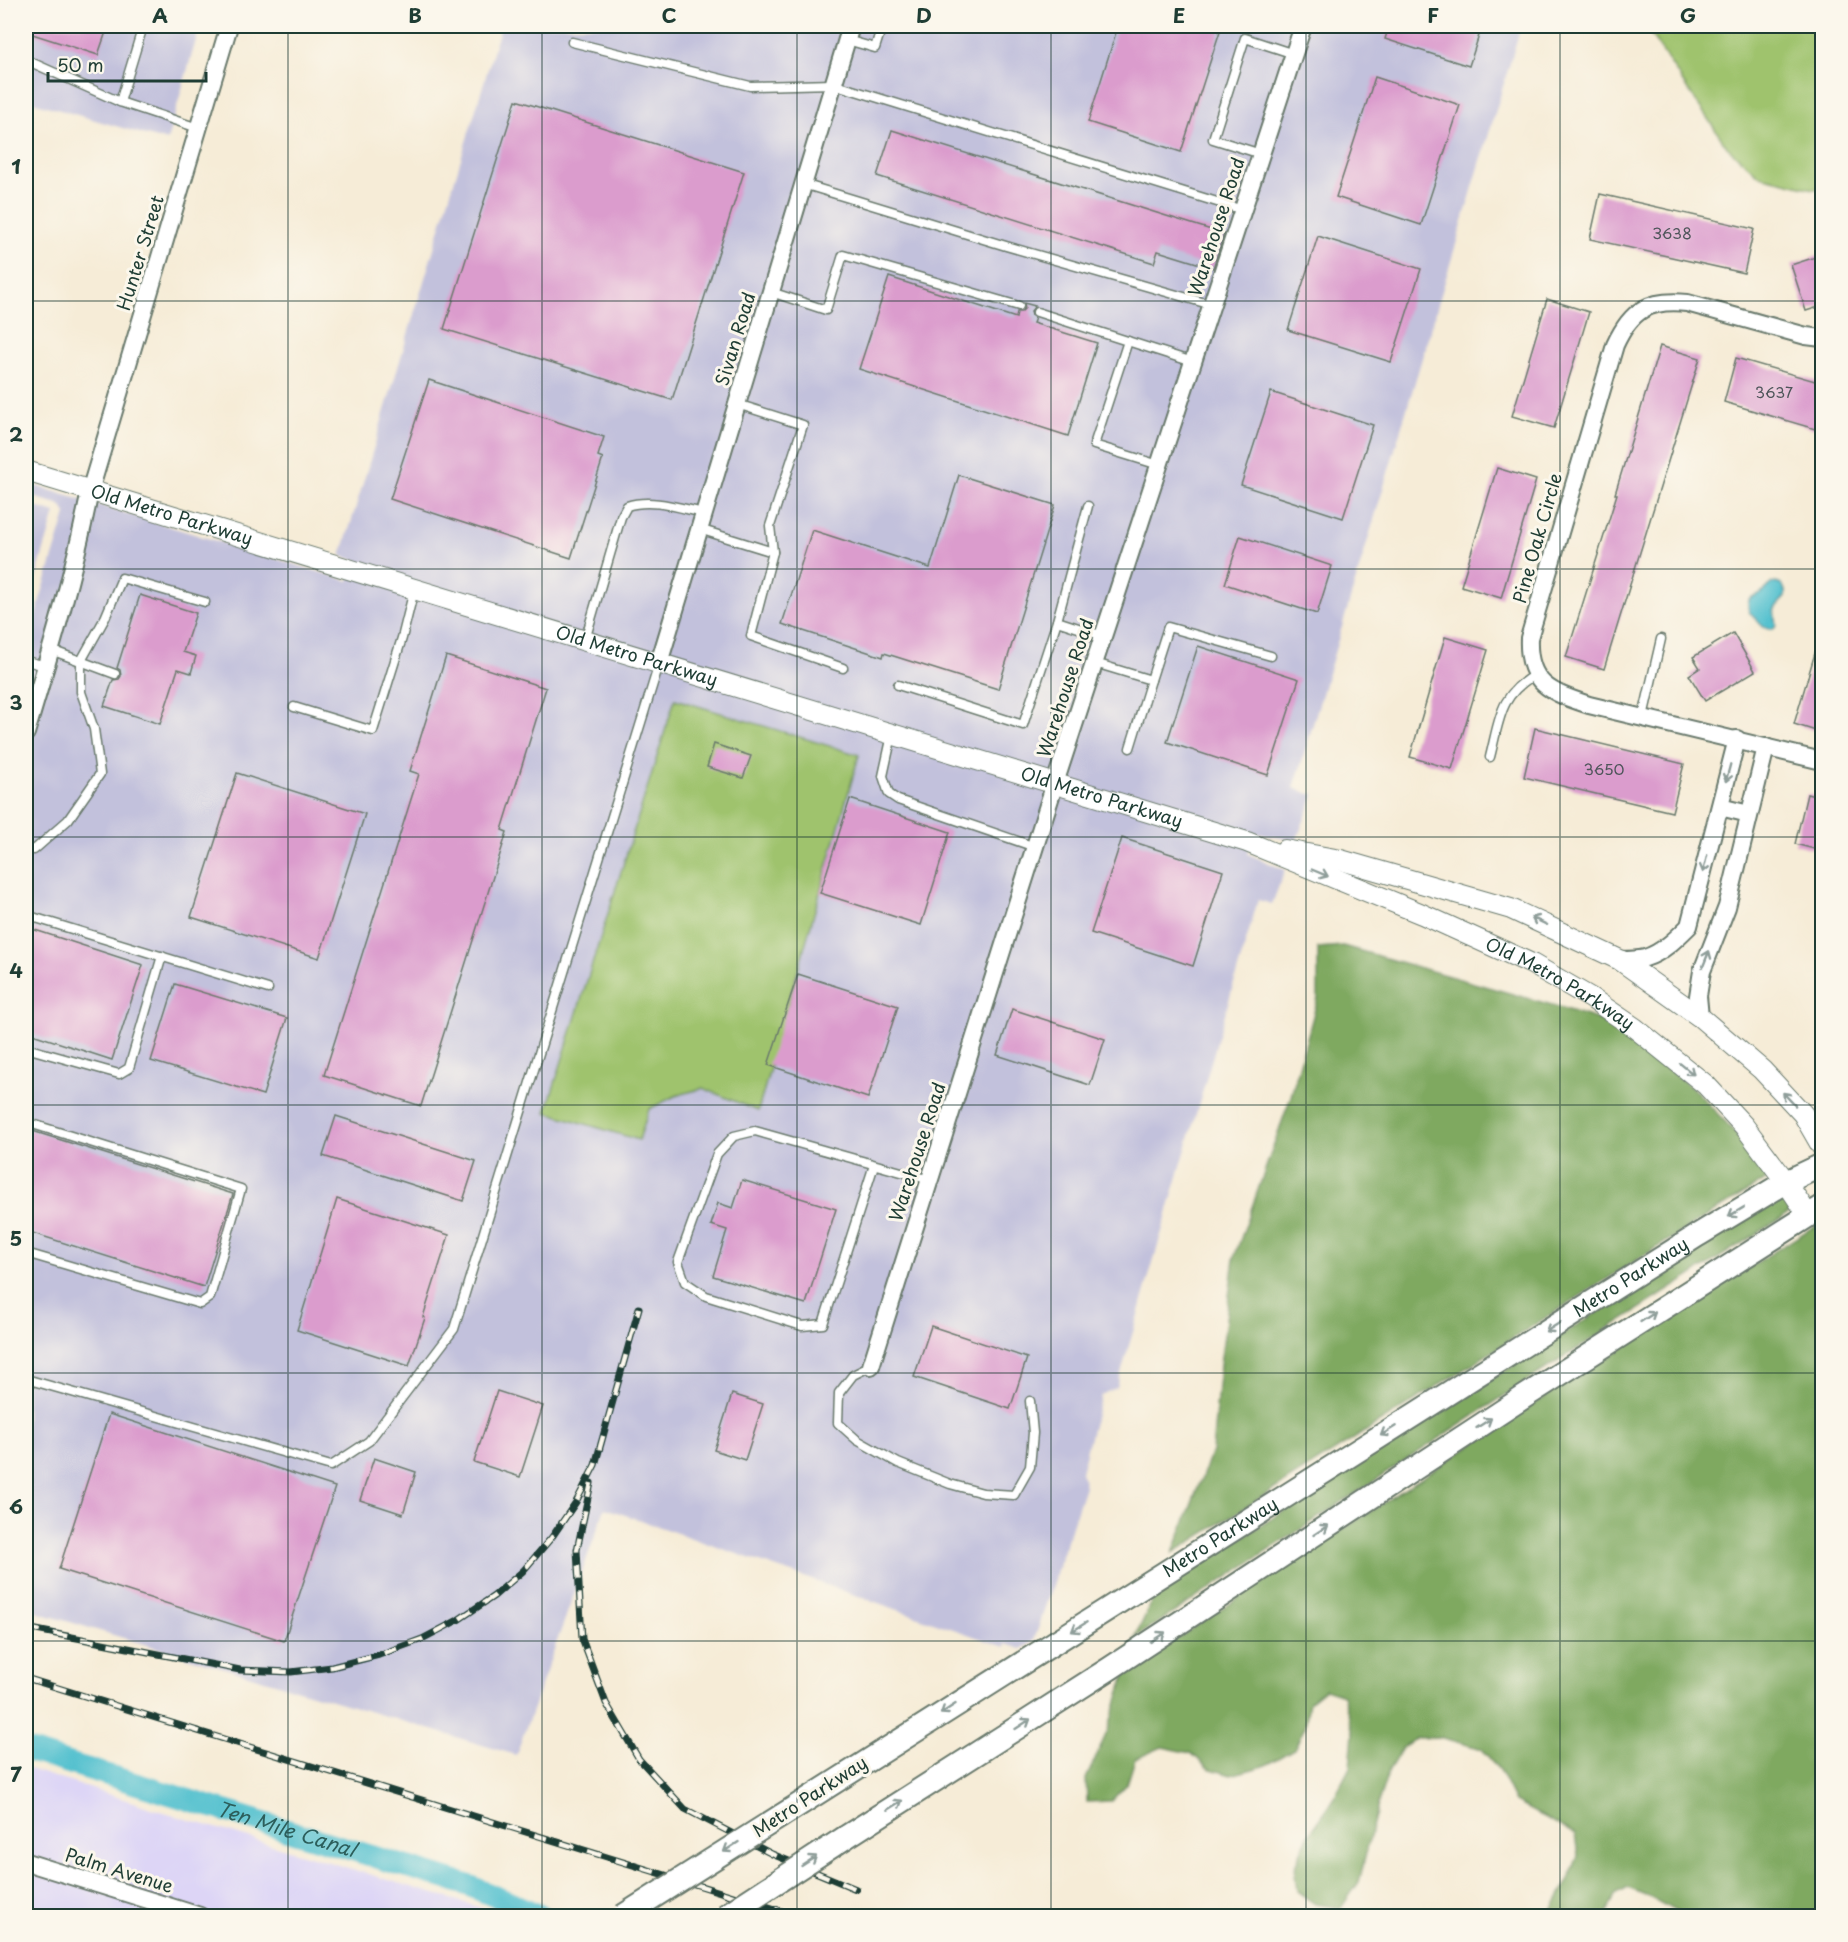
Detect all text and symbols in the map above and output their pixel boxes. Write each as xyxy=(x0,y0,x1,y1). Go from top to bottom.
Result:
text: A xyxy=(152,0,168,30)
text: B xyxy=(408,0,422,30)
text: C xyxy=(661,0,677,30)
text: D xyxy=(916,0,932,30)
text: E xyxy=(1173,0,1185,30)
text: F xyxy=(1427,0,1439,30)
text: G xyxy=(1680,0,1696,30)
scale bar xyxy=(48,45,206,83)
text: 50 m xyxy=(57,51,104,78)
text: 1 xyxy=(11,151,21,181)
street label: Warehouse Road xyxy=(1180,154,1251,299)
street label: Hunter Street xyxy=(109,192,170,314)
house number: 3638 xyxy=(1652,221,1692,244)
street label: Sivan Road xyxy=(708,288,762,389)
house number: 3637 xyxy=(1755,380,1793,403)
text: 2 xyxy=(9,419,23,449)
street label: Pine Oak Circle xyxy=(1505,469,1568,606)
street label: Old Metro Parkway xyxy=(88,476,256,551)
street label: Warehouse Road xyxy=(1029,615,1100,760)
street label: Old Metro Parkway xyxy=(553,618,721,692)
text: 3 xyxy=(9,687,23,717)
house number: 3650 xyxy=(1584,757,1625,780)
street label: Old Metro Parkway xyxy=(1018,759,1186,834)
one-way arrow xyxy=(1722,763,1734,782)
one-way arrow xyxy=(1699,854,1711,873)
one-way arrow xyxy=(1311,868,1329,879)
one-way arrow xyxy=(1530,915,1548,927)
street label: Old Metro Parkway xyxy=(1481,930,1641,1036)
one-way arrow xyxy=(1701,951,1712,969)
text: 4 xyxy=(9,955,23,985)
one-way arrow xyxy=(1678,1063,1694,1076)
street label: Warehouse Road xyxy=(881,1079,952,1224)
one-way arrow xyxy=(1782,1092,1796,1107)
one-way arrow xyxy=(1728,1207,1745,1219)
text: 5 xyxy=(10,1223,22,1253)
street label: Metro Parkway xyxy=(1567,1230,1693,1323)
one-way arrow xyxy=(1639,1311,1656,1323)
one-way arrow xyxy=(1545,1321,1562,1333)
one-way arrow xyxy=(1475,1417,1492,1429)
one-way arrow xyxy=(1380,1425,1397,1438)
street label: Metro Parkway xyxy=(1156,1490,1282,1583)
text: 6 xyxy=(9,1491,23,1521)
one-way arrow xyxy=(1312,1524,1329,1536)
one-way arrow xyxy=(1070,1620,1087,1633)
one-way arrow xyxy=(1149,1631,1166,1643)
one-way arrow xyxy=(940,1703,957,1715)
one-way arrow xyxy=(1015,1718,1031,1730)
street label: Metro Parkway xyxy=(746,1748,872,1843)
text: 7 xyxy=(10,1759,22,1789)
water label: Ten Mile Canal xyxy=(213,1793,363,1865)
one-way arrow xyxy=(887,1799,904,1812)
street label: Palm Avenue xyxy=(62,1840,177,1899)
one-way arrow xyxy=(724,1841,740,1853)
one-way arrow xyxy=(800,1855,817,1867)

